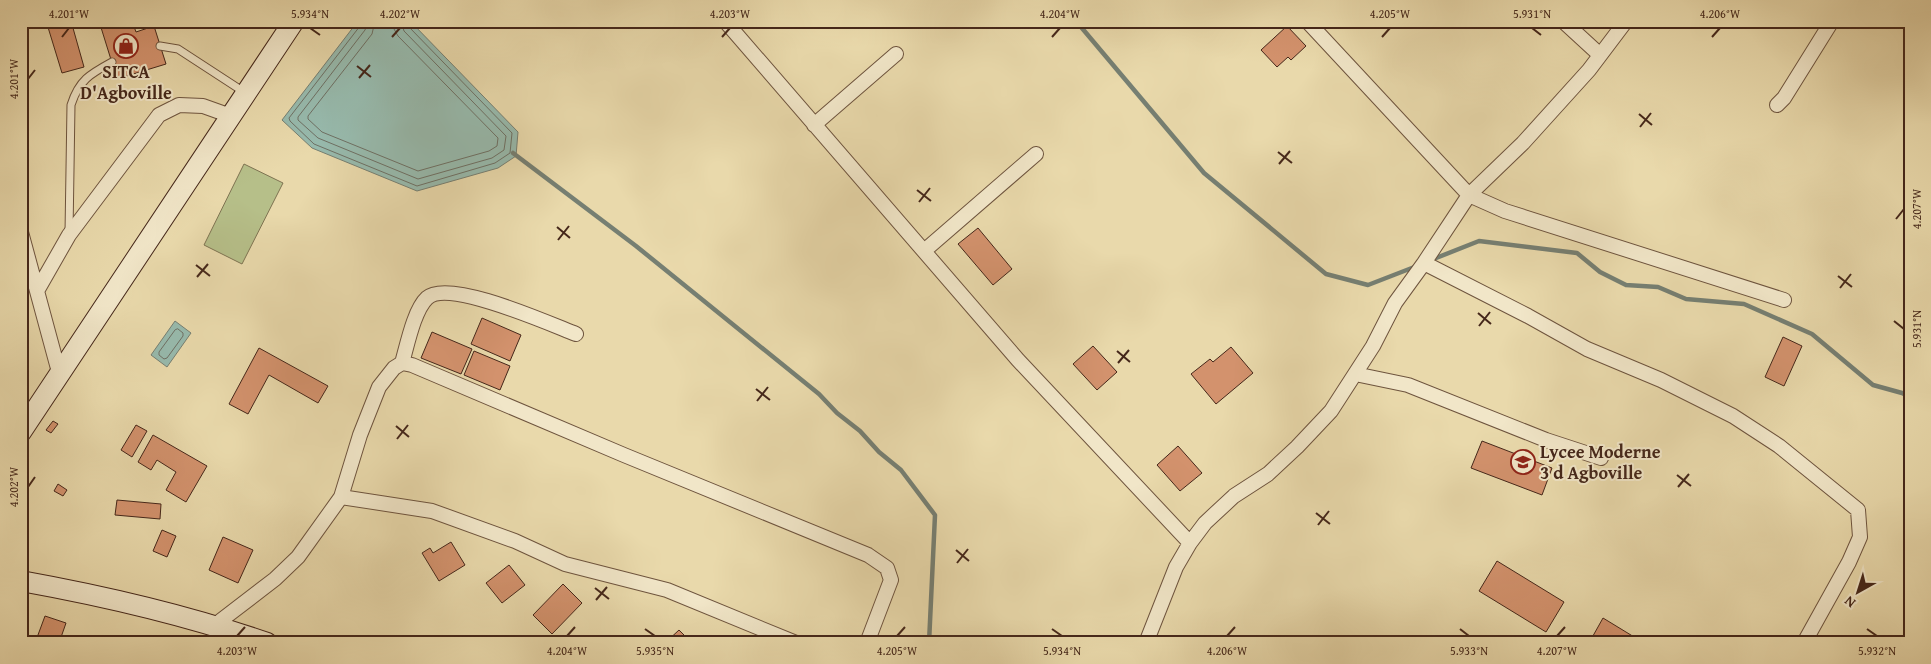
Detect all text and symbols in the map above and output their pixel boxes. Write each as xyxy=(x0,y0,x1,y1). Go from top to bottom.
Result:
text: 4.201°W xyxy=(49,5,90,22)
text: 5.934°N xyxy=(291,5,329,22)
text: 4.202°W xyxy=(380,5,421,22)
text: 4.203°W xyxy=(710,5,751,22)
text: 4.204°W xyxy=(1040,5,1081,22)
text: 4.205°W xyxy=(1370,5,1411,22)
text: 5.931°N xyxy=(1513,5,1551,22)
text: 4.206°W xyxy=(1700,5,1741,22)
shop icon: SITCA D'Agboville xyxy=(113,33,139,59)
text: 4.201°W xyxy=(5,58,22,99)
place label: SITCA D'Agboville xyxy=(80,58,172,106)
text: 4.207°W xyxy=(1908,188,1925,229)
text: 5.931°N xyxy=(1908,310,1925,348)
place label: Lycee Moderne 3 d Agboville xyxy=(1540,438,1661,486)
school or university icon: Lycee Moderne 3 d Agboville xyxy=(1510,449,1536,475)
text: 4.202°W xyxy=(5,466,22,507)
north arrow xyxy=(1834,566,1884,616)
text: N xyxy=(1839,591,1860,613)
text: 4.203°W xyxy=(217,642,258,659)
text: 4.204°W xyxy=(547,642,588,659)
text: 5.935°N xyxy=(636,642,674,659)
text: 4.205°W xyxy=(877,642,918,659)
text: 5.934°N xyxy=(1043,642,1081,659)
text: 4.206°W xyxy=(1207,642,1248,659)
text: 5.933°N xyxy=(1450,642,1488,659)
text: 4.207°W xyxy=(1537,642,1578,659)
text: 5.932°N xyxy=(1858,642,1896,659)

